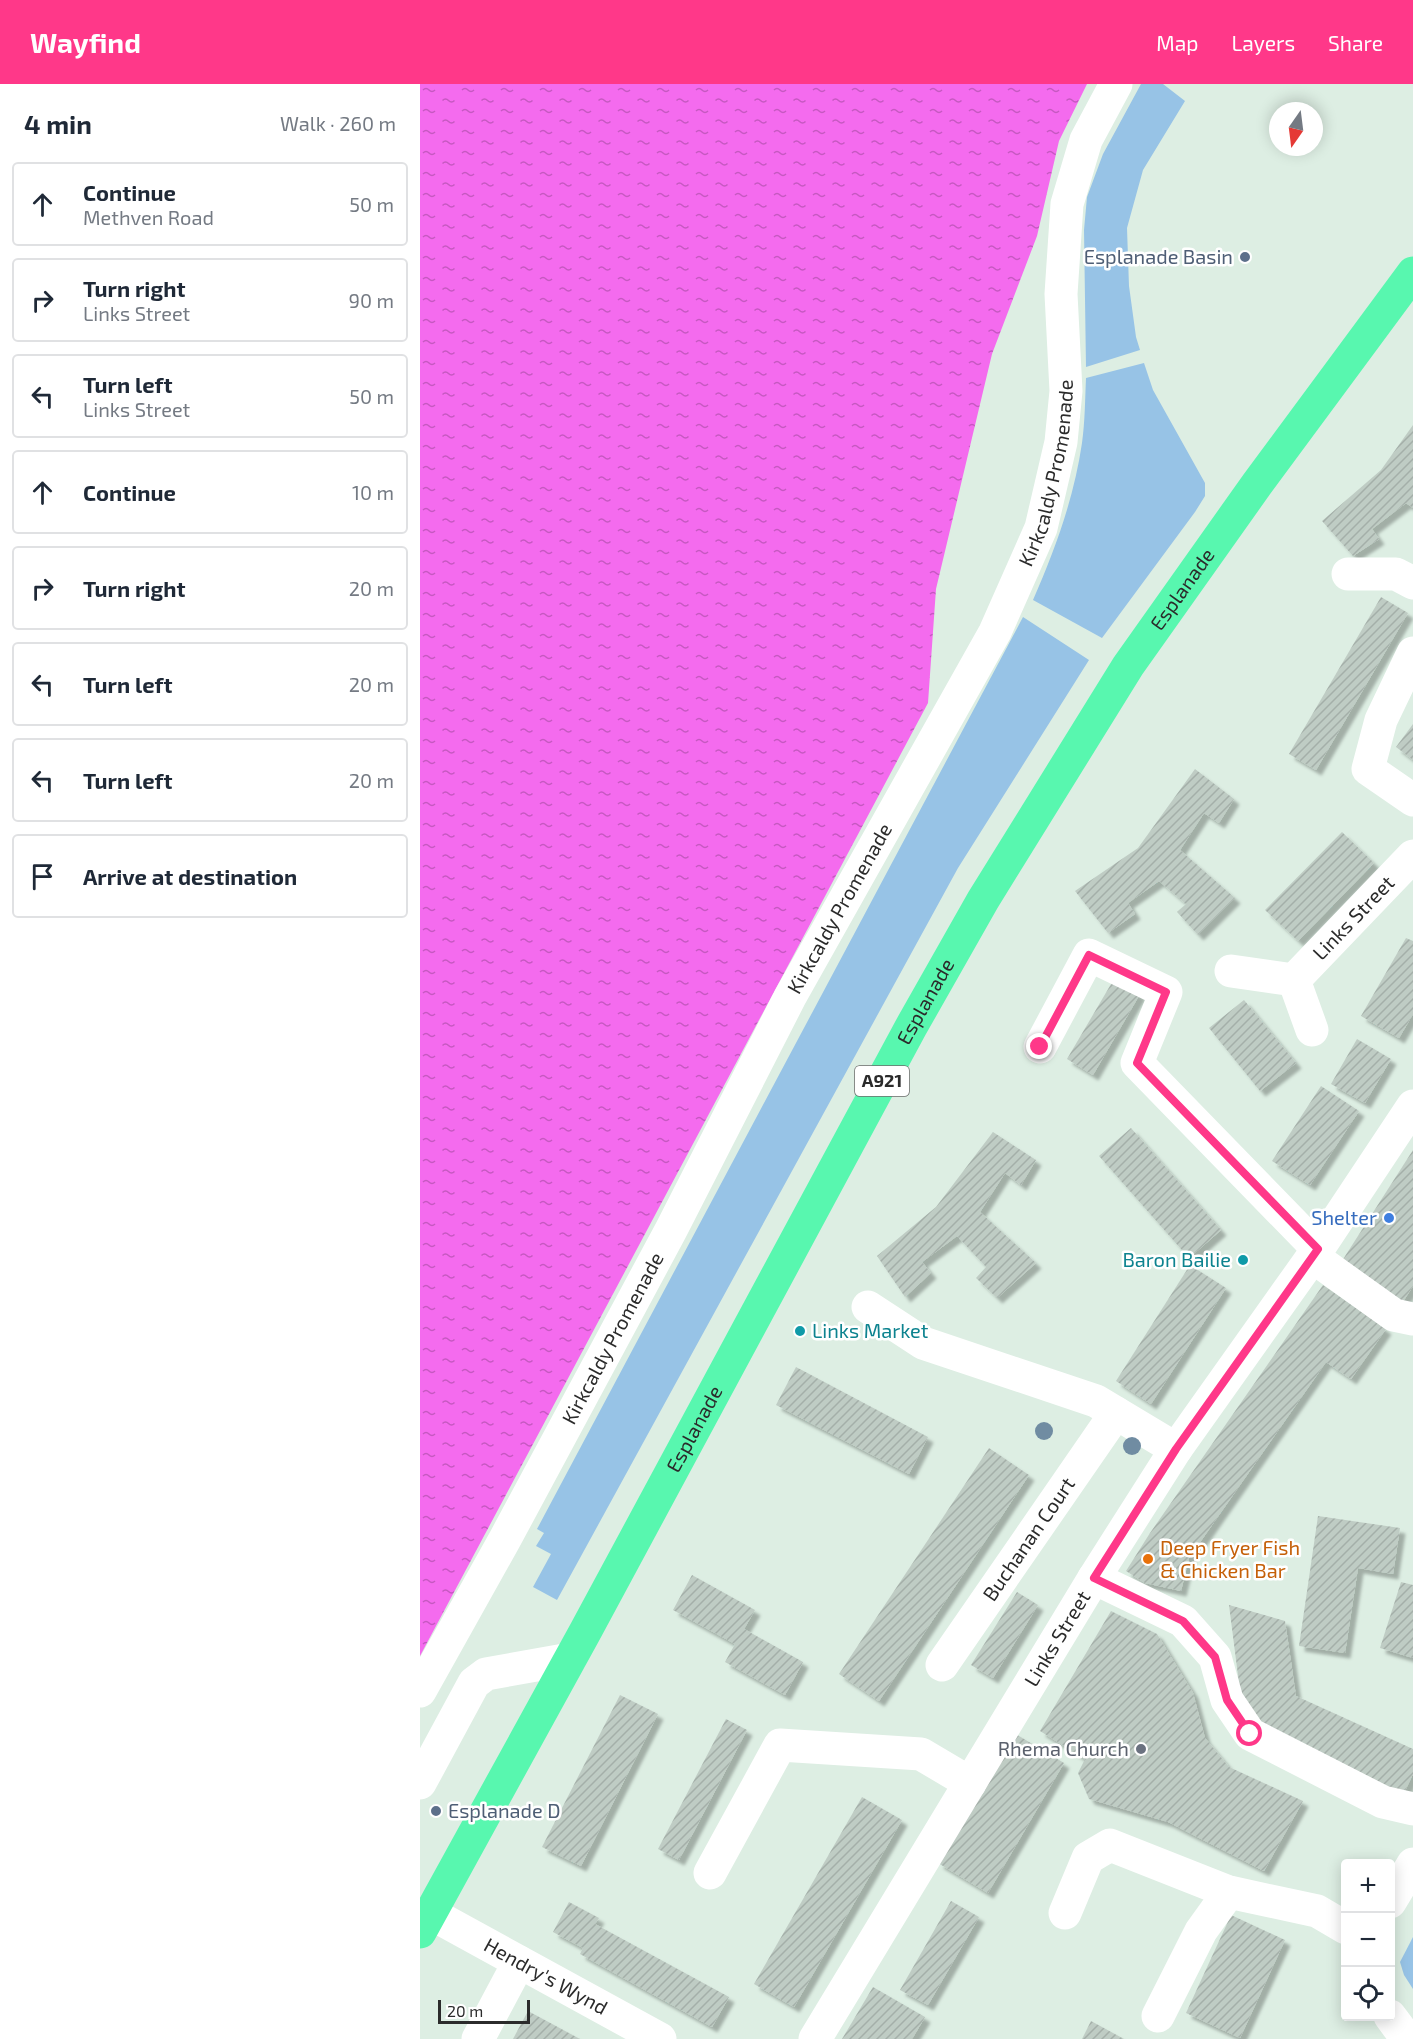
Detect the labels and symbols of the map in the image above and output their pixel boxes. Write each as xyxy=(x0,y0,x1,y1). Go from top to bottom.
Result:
north arrow xyxy=(1269,102,1323,156)
place label: Esplanade Basin xyxy=(1084,244,1233,268)
marker: Esplanade Basin xyxy=(1238,250,1252,264)
street label: Kirkcaldy Promenade xyxy=(1013,379,1077,570)
street label: Esplanade xyxy=(1144,543,1219,634)
street label: Kirkcaldy Promenade xyxy=(781,819,896,997)
street label: Links Street xyxy=(1307,870,1399,964)
street label: Esplanade xyxy=(891,954,958,1048)
route end xyxy=(1026,1033,1052,1059)
road number: A921 xyxy=(855,1066,909,1096)
place label: Shelter xyxy=(1311,1205,1377,1229)
marker: Shelter xyxy=(1382,1211,1396,1225)
place label: Baron Bailie xyxy=(1122,1247,1231,1271)
street label: Kirkcaldy Promenade xyxy=(556,1248,668,1428)
marker: Baron Bailie xyxy=(1236,1253,1250,1267)
place label: Links Market xyxy=(812,1318,929,1342)
marker: Links Market xyxy=(793,1324,807,1338)
street label: Esplanade xyxy=(660,1381,727,1476)
street label: Buchanan Court xyxy=(977,1472,1079,1605)
place label: Deep Fryer Fish & Chicken Bar xyxy=(1160,1535,1300,1582)
marker: Deep Fryer Fish & Chicken Bar xyxy=(1141,1552,1155,1566)
street label: Links Street xyxy=(1018,1586,1095,1690)
route start xyxy=(1236,1720,1262,1746)
place label: Rhema Church xyxy=(998,1736,1129,1760)
marker: Rhema Church xyxy=(1134,1742,1148,1756)
place label: Esplanade D xyxy=(448,1798,560,1822)
marker: Esplanade D xyxy=(429,1804,443,1818)
street label: Hendry's Wynd xyxy=(480,1932,612,2019)
scale bar xyxy=(438,1997,530,2024)

